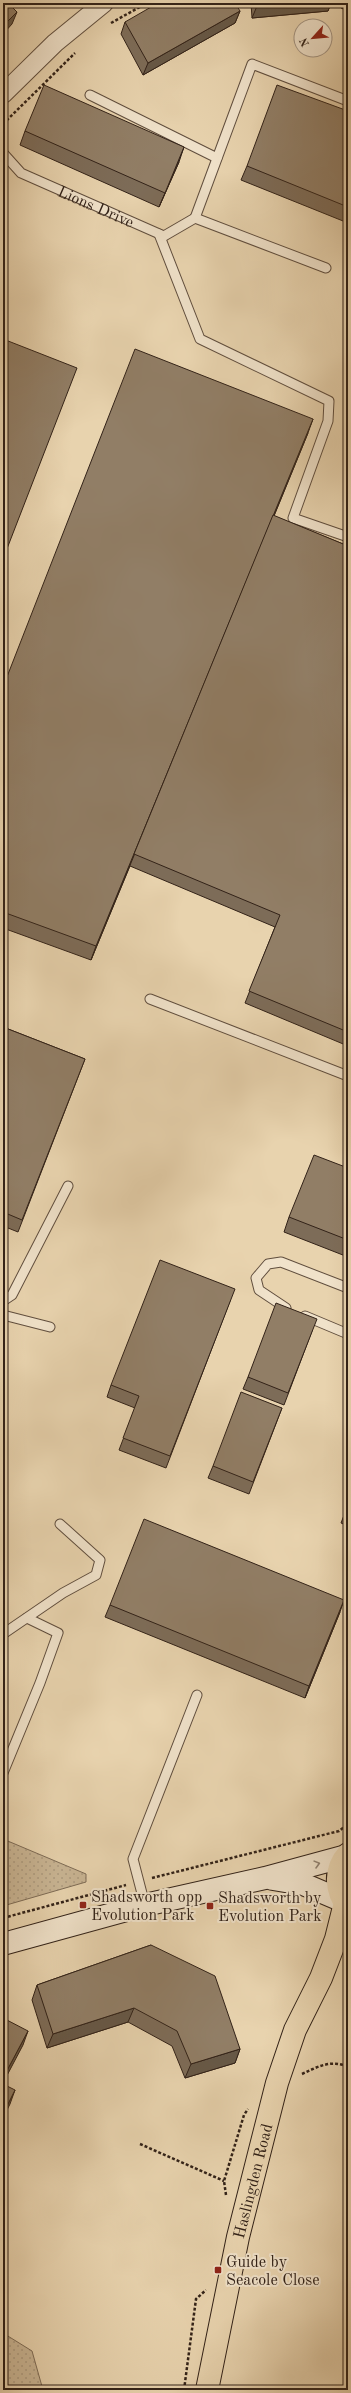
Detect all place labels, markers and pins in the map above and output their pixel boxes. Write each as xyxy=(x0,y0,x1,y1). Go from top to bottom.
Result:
place label: Shadsworth opp Evolution Park xyxy=(91,1890,202,1924)
place label: Shadsworth by Evolution Park xyxy=(218,1891,322,1925)
marker: Shadsworth opp Evolution Park xyxy=(78,1900,88,1910)
marker: Shadsworth by Evolution Park xyxy=(205,1901,215,1911)
place label: Guide by Seacole Close xyxy=(226,2255,320,2289)
marker: Guide by Seacole Close xyxy=(213,2265,223,2275)

